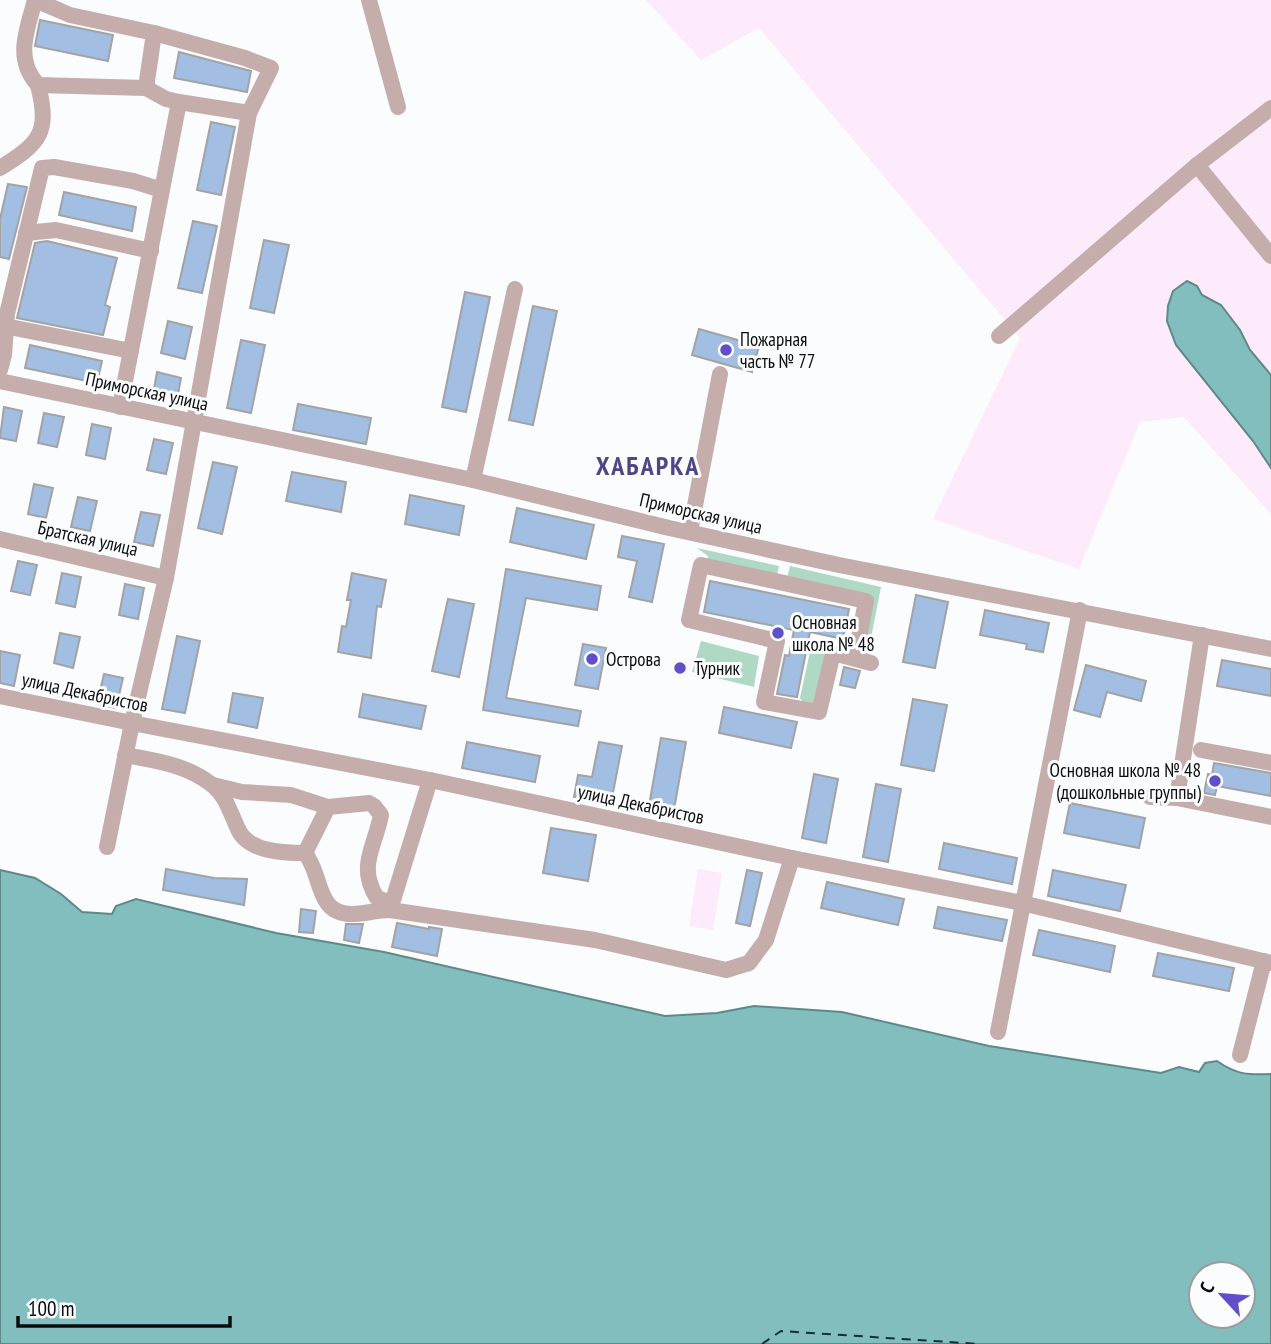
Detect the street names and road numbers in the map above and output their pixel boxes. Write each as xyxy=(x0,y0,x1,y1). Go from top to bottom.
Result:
street label: Приморская улица xyxy=(83,366,211,416)
street label: Приморская улица xyxy=(637,487,765,539)
street label: Братская улица xyxy=(36,515,140,561)
street label: улица Декабристов xyxy=(20,667,150,717)
street label: улица Декабристов xyxy=(576,779,706,829)

